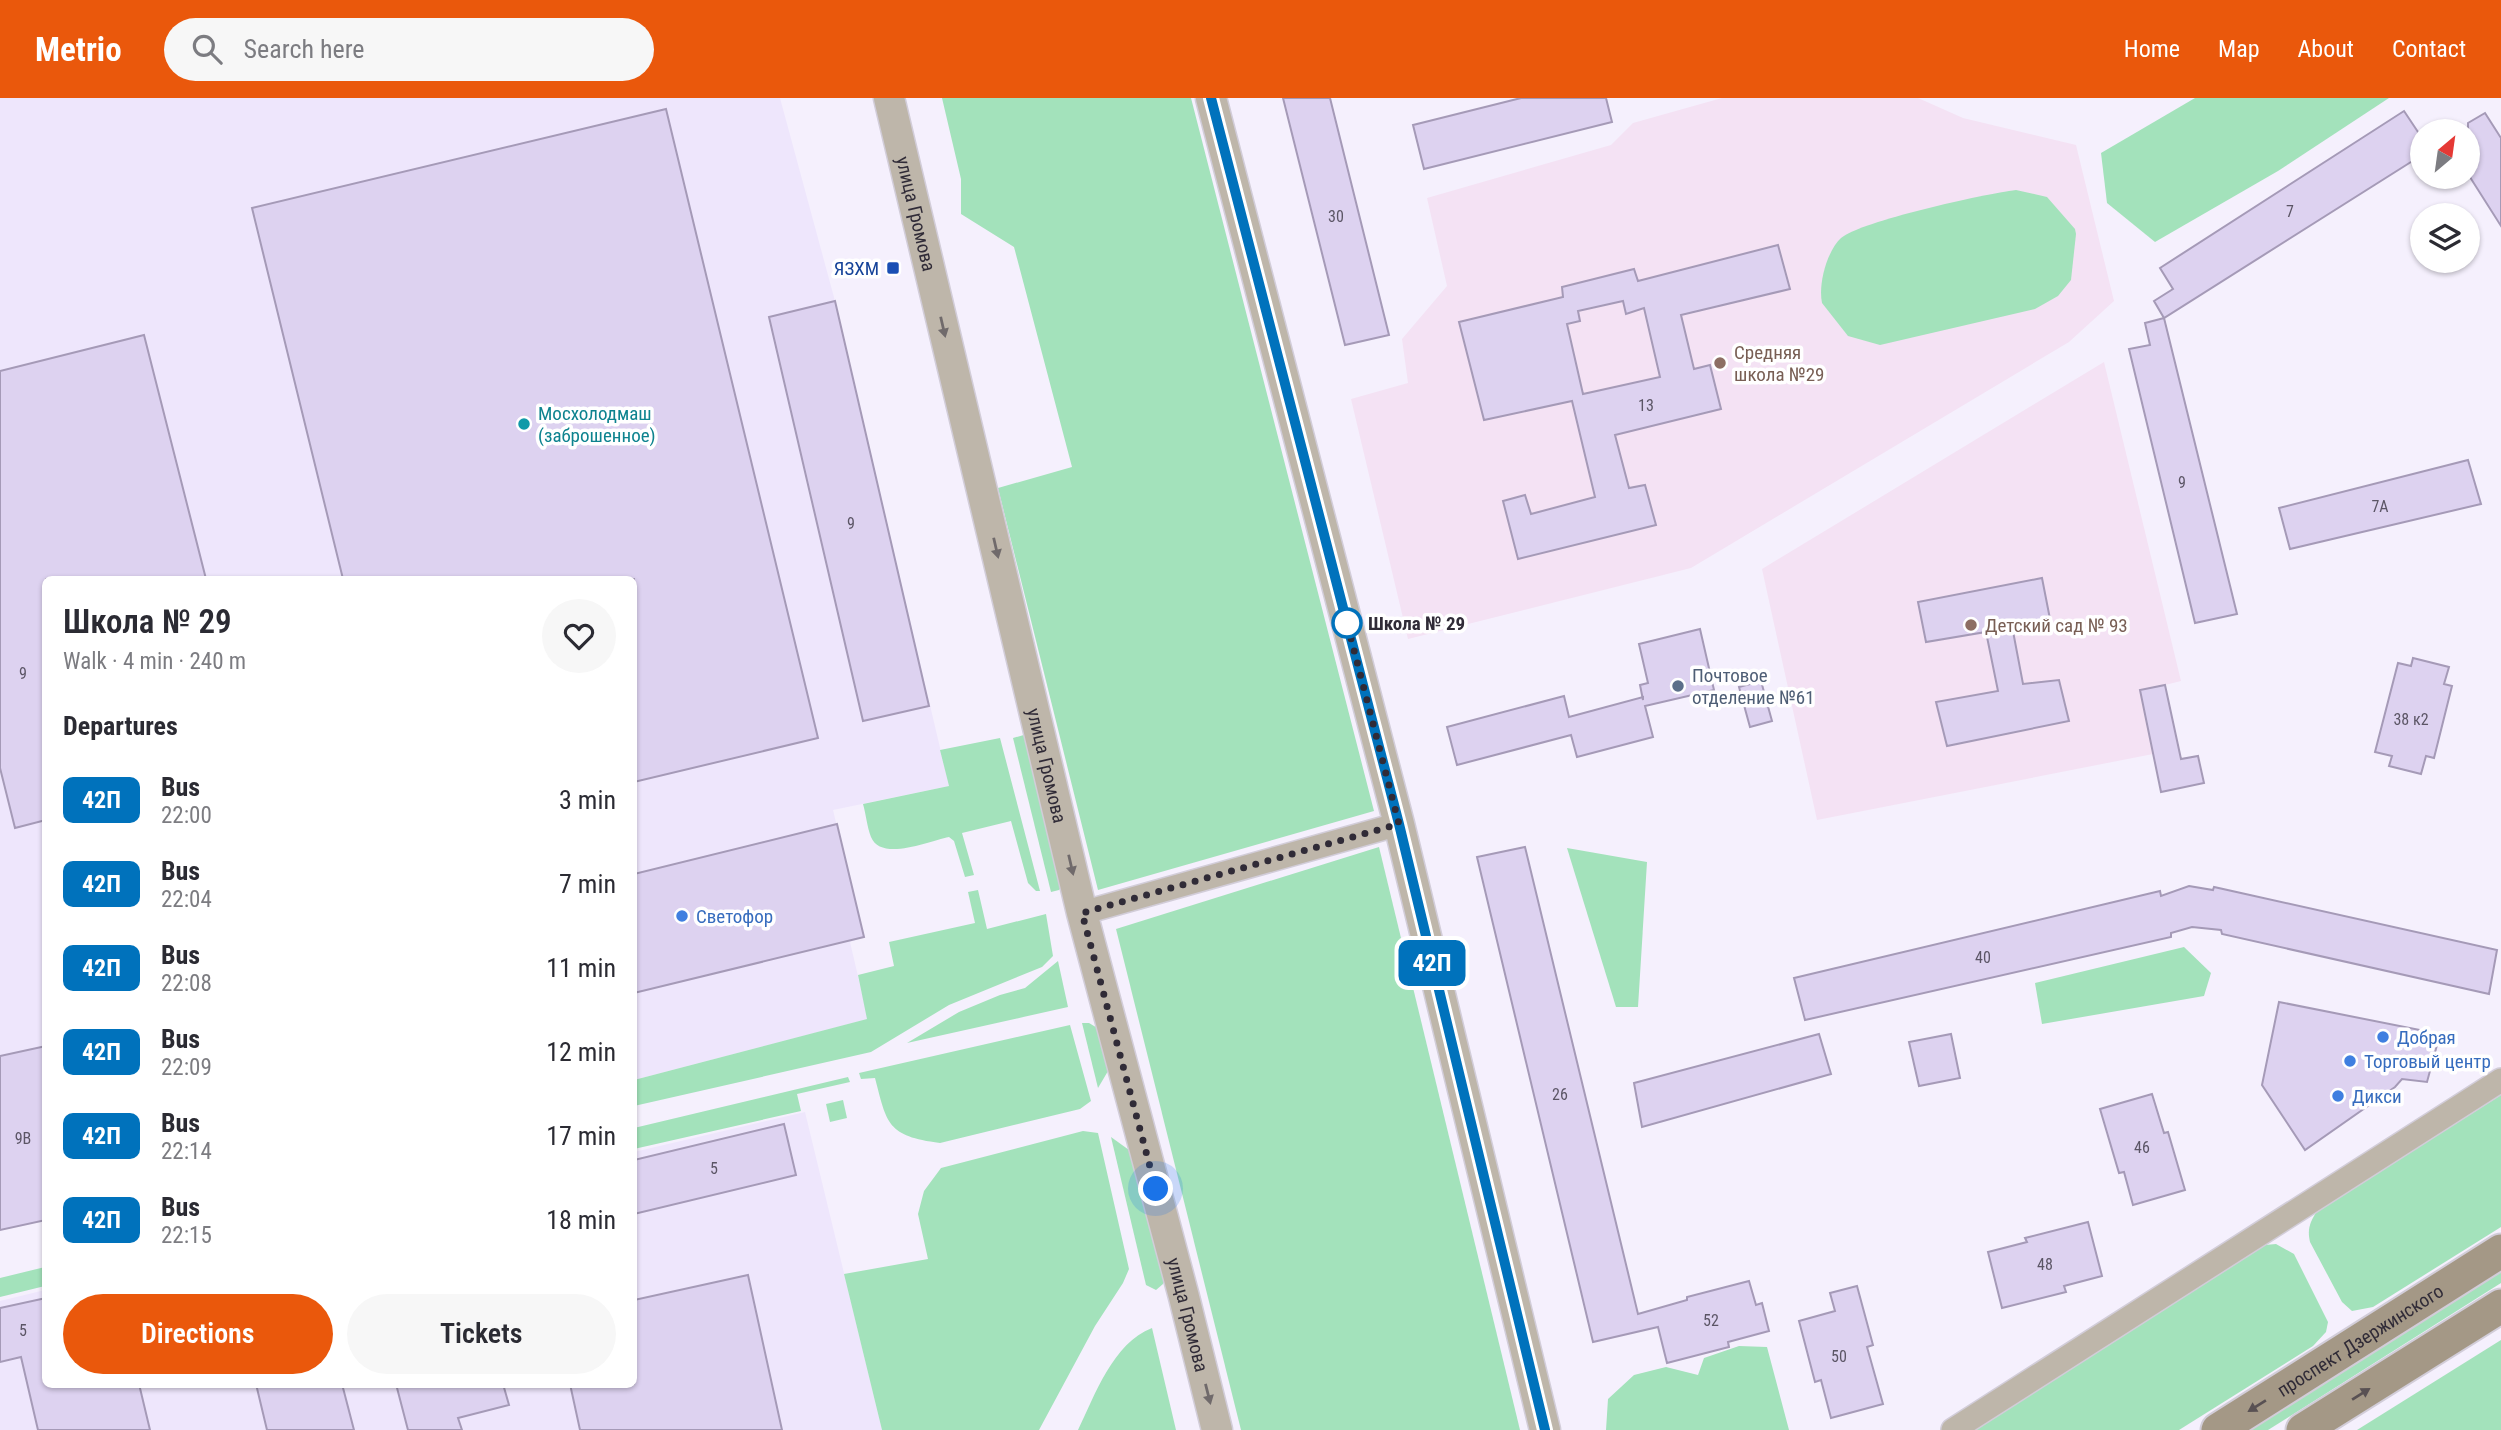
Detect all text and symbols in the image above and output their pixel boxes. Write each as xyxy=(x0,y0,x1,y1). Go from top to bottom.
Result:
search box xyxy=(164,18,654,81)
text: Metrio xyxy=(35,30,122,69)
icon: search xyxy=(188,30,226,68)
text: Search here xyxy=(244,34,365,64)
text: Home xyxy=(2124,35,2180,63)
text: Map xyxy=(2218,35,2260,63)
text: About xyxy=(2298,35,2354,63)
text: Contact xyxy=(2392,35,2466,63)
north arrow xyxy=(2410,119,2480,189)
map controls xyxy=(2410,119,2480,273)
street label: улица Громова xyxy=(891,154,941,274)
house number: 7 xyxy=(2286,202,2294,221)
button: layers xyxy=(2410,203,2480,273)
house number: 30 xyxy=(1328,207,1344,226)
place label: ЯЗХМ xyxy=(834,257,879,280)
marker: ЯЗХМ xyxy=(885,260,901,276)
one-way arrow xyxy=(938,316,949,338)
place label: Средняя школа №29 xyxy=(1734,341,1824,386)
marker: Средняя школа №29 xyxy=(1712,355,1728,371)
house number: 13 xyxy=(1638,396,1654,415)
place label: Мосхолодмаш (заброшенное) xyxy=(538,402,656,447)
marker: Мосхолодмаш (заброшенное) xyxy=(516,416,532,432)
house number: 9 xyxy=(2178,473,2186,492)
house number: 7А xyxy=(2371,497,2389,516)
house number: 9 xyxy=(847,514,855,533)
one-way arrow xyxy=(991,537,1002,559)
button: heart xyxy=(542,599,616,673)
text: Школа № 29 xyxy=(63,602,232,641)
marker: Школа № 29 xyxy=(1332,608,1362,638)
place label: Школа № 29 xyxy=(1368,612,1465,635)
place label: Детский сад № 93 xyxy=(1985,614,2128,637)
marker: Детский сад № 93 xyxy=(1963,617,1979,633)
text: Walk · 4 min · 240 m xyxy=(63,648,246,675)
house number: 9 xyxy=(19,664,27,683)
place label: Почтовое отделение №61 xyxy=(1692,664,1815,709)
marker: Почтовое отделение №61 xyxy=(1670,678,1686,694)
street label: улица Громова xyxy=(1022,706,1071,825)
house number: 38 к2 xyxy=(2393,710,2429,729)
text: Departures xyxy=(63,711,178,741)
text: Bus xyxy=(161,772,200,802)
text: 3 min xyxy=(559,785,616,815)
text: 42П xyxy=(82,786,121,814)
text: 22:00 xyxy=(161,802,212,829)
one-way arrow xyxy=(1066,854,1077,876)
text: Bus xyxy=(161,856,200,886)
text: 7 min xyxy=(559,869,616,899)
text: 42П xyxy=(82,870,121,898)
text: 22:04 xyxy=(161,886,212,913)
place label: Светофор xyxy=(696,905,773,928)
marker: Светофор xyxy=(674,908,690,924)
text: Bus xyxy=(161,940,200,970)
line badge: 42П xyxy=(1392,940,1472,986)
house number: 40 xyxy=(1975,948,1991,967)
text: 42П xyxy=(1412,949,1452,977)
text: 11 min xyxy=(546,953,616,983)
text: 42П xyxy=(82,954,121,982)
text: 22:08 xyxy=(161,970,212,997)
text: Bus xyxy=(161,1024,200,1054)
place label: Добрая xyxy=(2397,1026,2456,1049)
marker: Добрая xyxy=(2375,1029,2391,1045)
text: 12 min xyxy=(546,1037,616,1067)
text: 42П xyxy=(82,1038,121,1066)
place label: Торговый центр xyxy=(2364,1050,2491,1073)
marker: Торговый центр xyxy=(2342,1053,2358,1069)
text: 22:09 xyxy=(161,1054,212,1081)
house number: 26 xyxy=(1552,1085,1568,1104)
place label: Дикси xyxy=(2352,1085,2402,1108)
marker: Дикси xyxy=(2330,1088,2346,1104)
text: Bus xyxy=(161,1108,200,1138)
text: 17 min xyxy=(546,1121,616,1151)
text: 42П xyxy=(82,1122,121,1150)
house number: 9В xyxy=(15,1129,31,1148)
text: 22:14 xyxy=(161,1138,212,1165)
house number: 46 xyxy=(2134,1138,2150,1157)
house number: 5 xyxy=(710,1159,718,1178)
your location xyxy=(1138,1171,1173,1206)
text: Bus xyxy=(161,1192,200,1222)
text: 18 min xyxy=(546,1205,616,1235)
text: 42П xyxy=(82,1206,121,1234)
text: 22:15 xyxy=(161,1222,212,1249)
street label: улица Громова xyxy=(1162,1255,1213,1374)
house number: 48 xyxy=(2037,1255,2053,1274)
street label: проспект Дзержинского xyxy=(2273,1279,2448,1402)
button: Directions xyxy=(63,1294,333,1374)
button: Tickets xyxy=(347,1294,616,1374)
house number: 52 xyxy=(1703,1311,1719,1330)
house number: 5 xyxy=(19,1321,27,1340)
house number: 50 xyxy=(1831,1347,1847,1366)
one-way arrow xyxy=(1203,1383,1214,1405)
one-way arrow xyxy=(2351,1387,2370,1400)
one-way arrow xyxy=(2247,1399,2267,1412)

